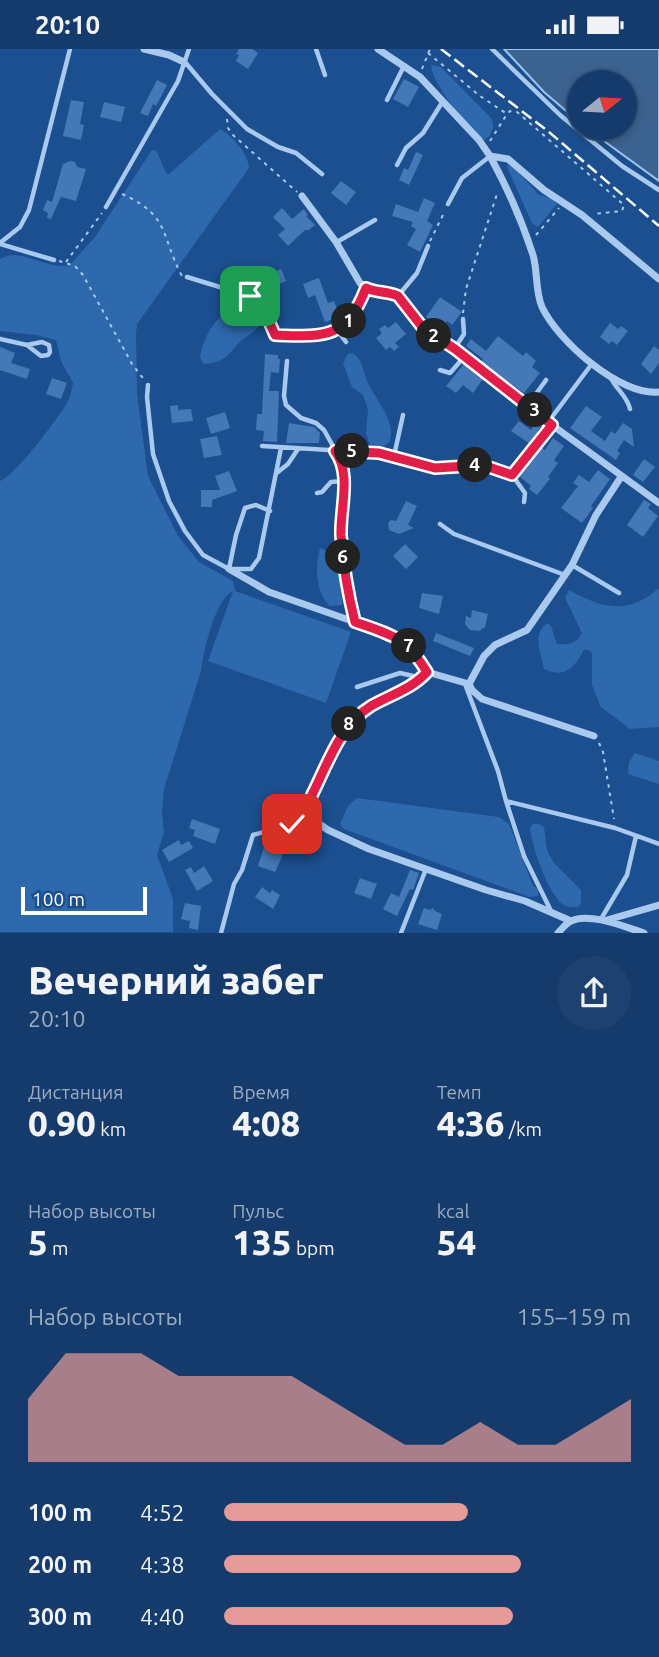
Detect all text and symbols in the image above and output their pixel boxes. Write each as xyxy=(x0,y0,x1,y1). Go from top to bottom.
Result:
text: 20:10 xyxy=(35,10,100,39)
north arrow xyxy=(567,70,637,140)
map controls xyxy=(567,70,637,140)
pin xyxy=(220,266,280,326)
icon: arrive xyxy=(231,277,269,315)
pin: 1 xyxy=(332,303,366,339)
text: 1 xyxy=(343,309,354,331)
pin: 2 xyxy=(416,319,452,353)
text: 2 xyxy=(428,324,439,346)
pin: 3 xyxy=(518,393,552,427)
text: 3 xyxy=(529,398,540,420)
pin: 5 xyxy=(334,433,370,469)
text: 5 xyxy=(346,439,357,461)
pin: 4 xyxy=(458,447,492,483)
text: 4 xyxy=(469,453,480,475)
pin: 6 xyxy=(326,539,360,575)
text: 6 xyxy=(337,545,348,567)
pin: 7 xyxy=(392,629,426,663)
text: 7 xyxy=(403,634,414,656)
pin: 8 xyxy=(332,707,366,741)
text: 8 xyxy=(343,712,354,734)
pin xyxy=(262,794,322,854)
icon: check xyxy=(273,805,311,843)
scale bar xyxy=(21,883,147,915)
text: 100 m xyxy=(32,888,85,910)
button: share xyxy=(557,956,631,1030)
text: Вечерний забег xyxy=(28,959,323,1001)
text: 20:10 xyxy=(28,1006,86,1031)
text: Дистанция xyxy=(28,1081,123,1103)
text: Время xyxy=(232,1081,290,1103)
text: Темп xyxy=(437,1081,482,1103)
text: 0.90 xyxy=(28,1103,96,1143)
text: 4:08 xyxy=(232,1103,300,1143)
text: 4:36 xyxy=(437,1103,505,1143)
text: km xyxy=(96,1118,126,1140)
text: /km xyxy=(505,1118,542,1140)
text: Набор высоты xyxy=(28,1200,156,1222)
text: Пульс xyxy=(232,1200,284,1222)
text: kcal xyxy=(437,1200,469,1222)
text: 5 xyxy=(28,1222,48,1262)
text: 135 xyxy=(232,1222,292,1262)
text: 54 xyxy=(437,1222,476,1262)
text: m xyxy=(48,1237,69,1259)
text: bpm xyxy=(292,1237,335,1259)
text: Набор высоты xyxy=(28,1304,183,1329)
text: 155–159 m xyxy=(517,1304,631,1329)
text: 100 m xyxy=(28,1500,92,1525)
text: 4:52 xyxy=(140,1500,185,1525)
text: 200 m xyxy=(28,1552,92,1577)
text: 4:38 xyxy=(140,1552,185,1577)
text: 300 m xyxy=(28,1604,92,1629)
text: 4:40 xyxy=(140,1604,185,1629)

